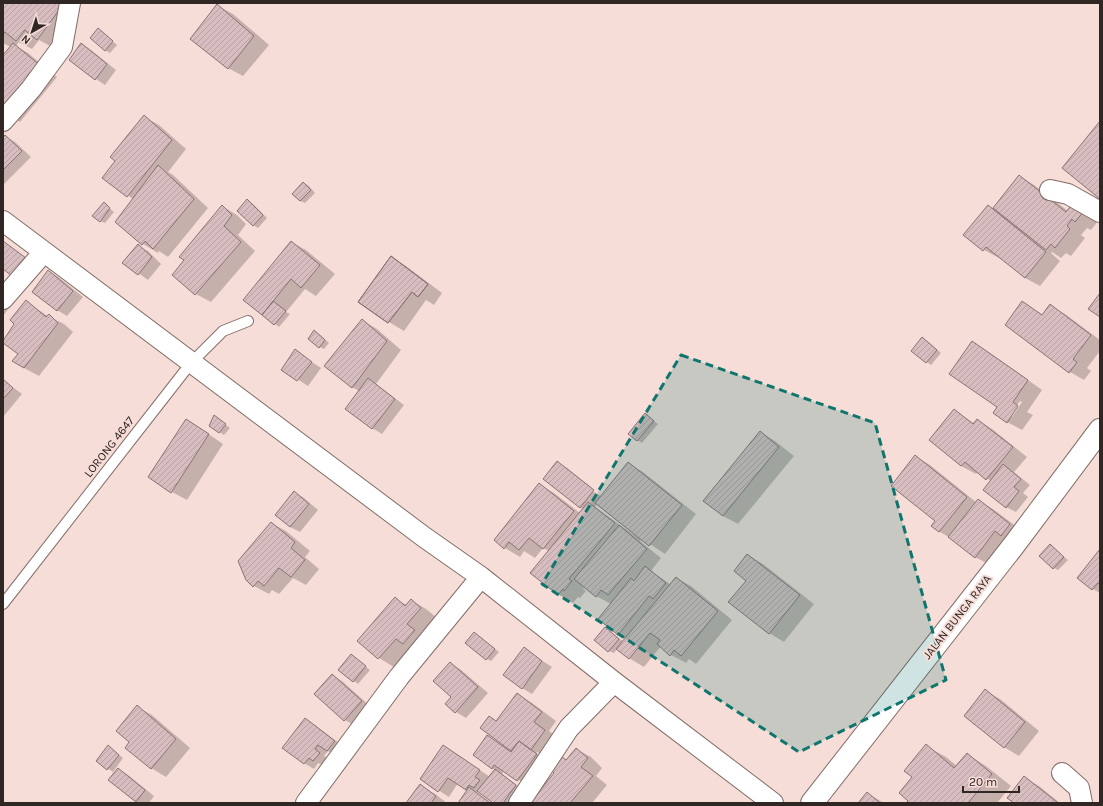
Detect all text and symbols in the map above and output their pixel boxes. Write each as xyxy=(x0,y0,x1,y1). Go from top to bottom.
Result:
north arrow xyxy=(12,12,52,52)
text: N xyxy=(19,32,33,47)
street label: LORONG 4647 xyxy=(81,414,137,480)
street label: JALAN BUNGA RAYA xyxy=(920,572,994,662)
scale bar xyxy=(963,768,1019,794)
text: 20 m xyxy=(969,775,997,789)

